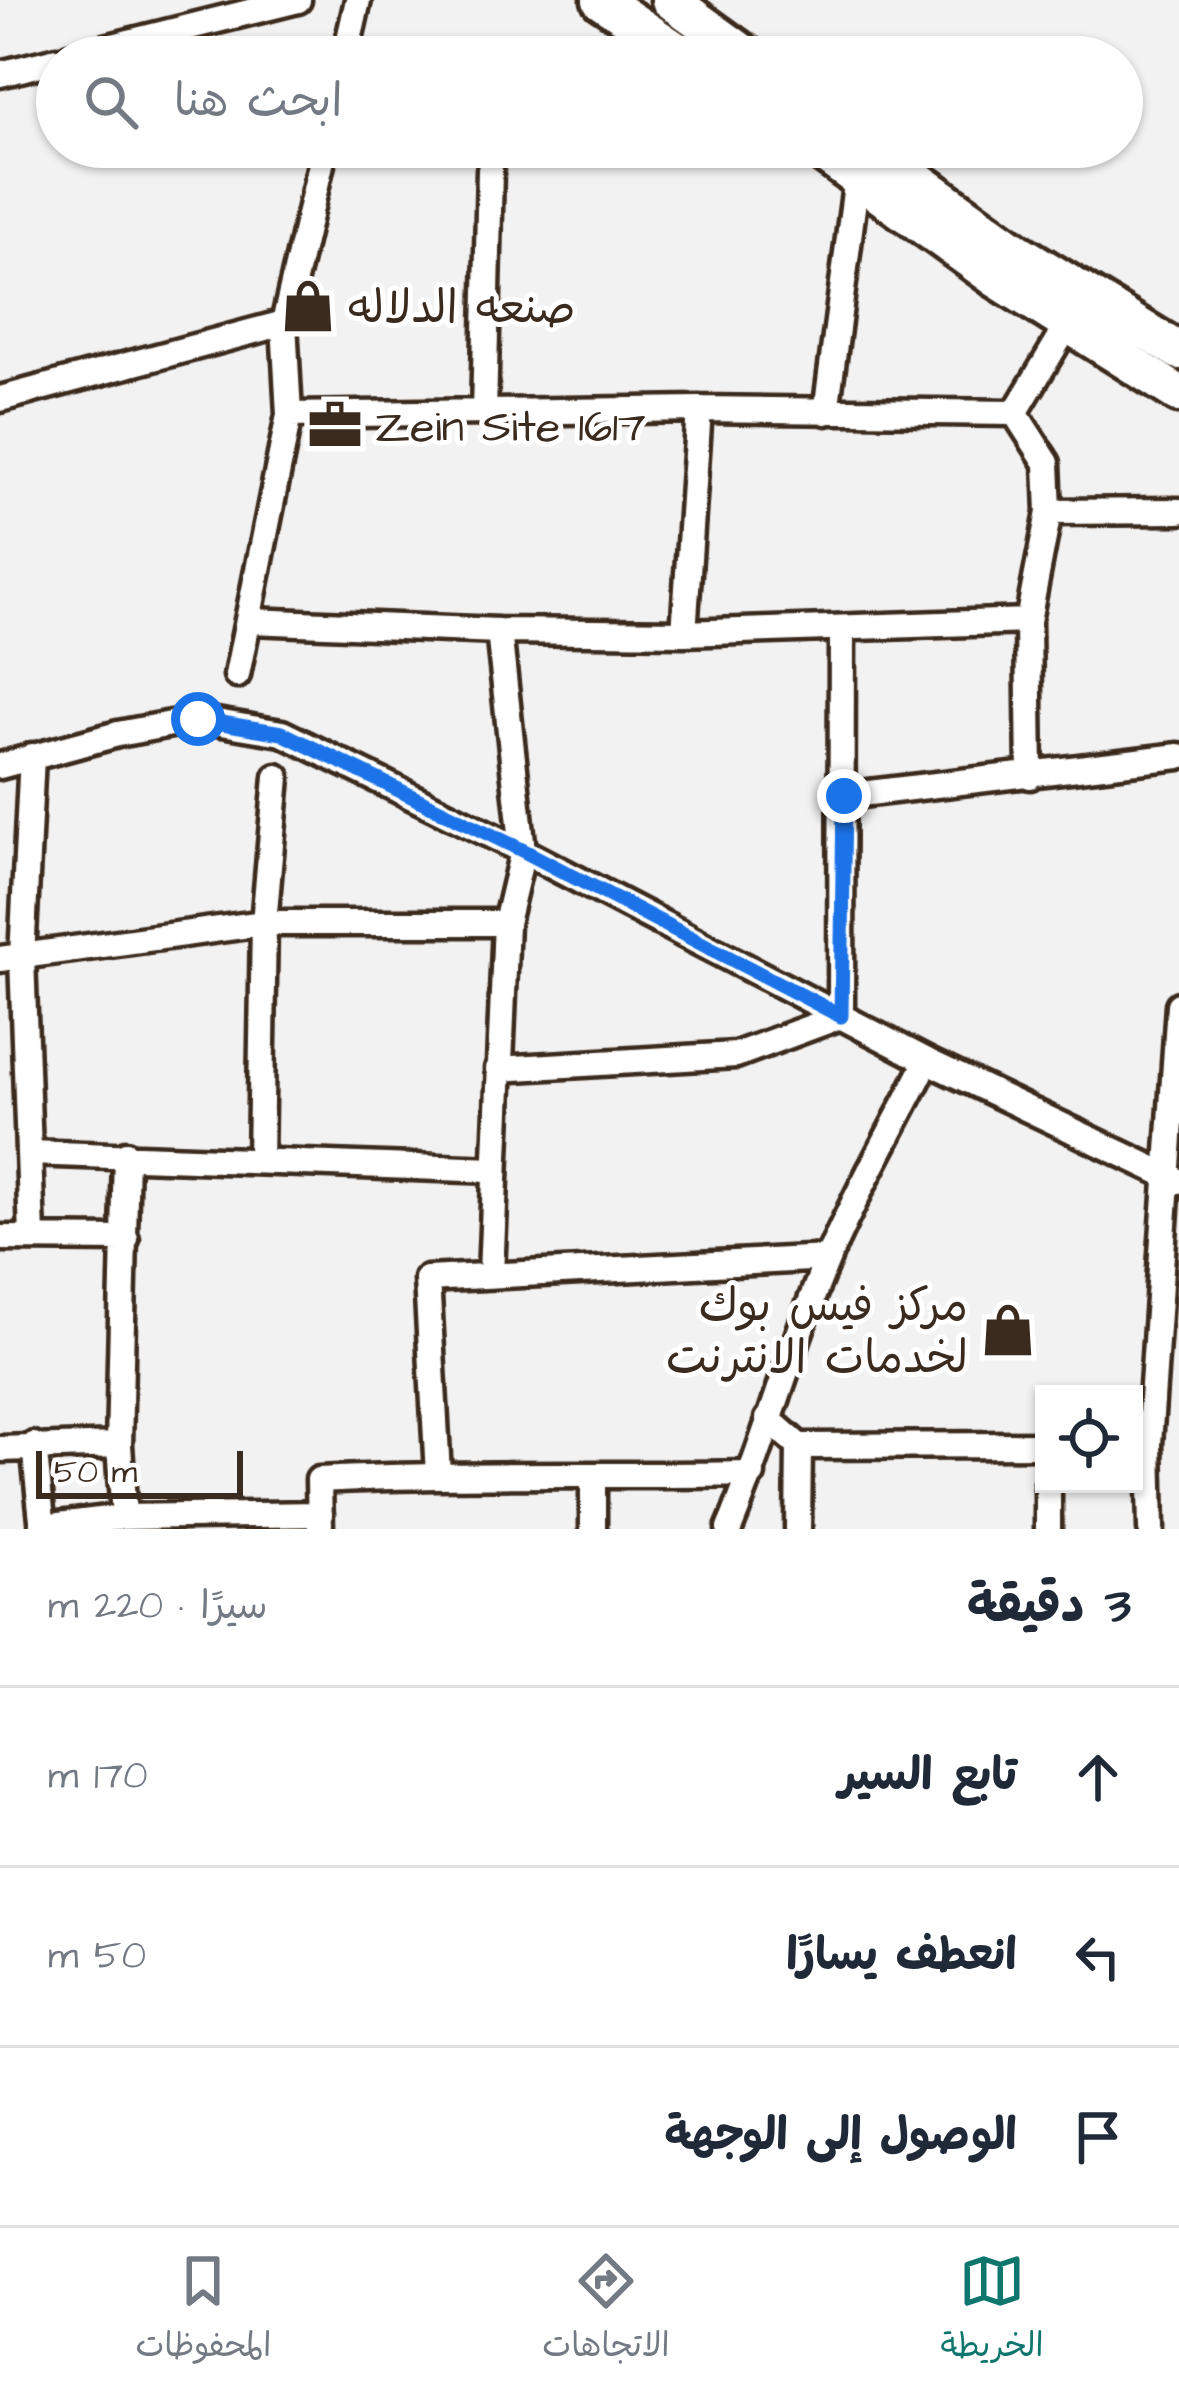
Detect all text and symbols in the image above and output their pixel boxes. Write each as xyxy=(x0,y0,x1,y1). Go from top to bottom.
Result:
search box xyxy=(36,36,1143,168)
icon: search xyxy=(78,69,144,135)
text: ابحث هنا xyxy=(174,71,342,133)
shop icon: صنعه الدلاله xyxy=(279,277,337,335)
place label: صنعه الدلاله xyxy=(348,278,576,340)
office icon: Zein Site 1617 xyxy=(306,396,364,454)
place label: Zein Site 1617 xyxy=(375,397,646,459)
route start xyxy=(171,692,225,746)
route end xyxy=(817,769,871,823)
place label: مركز فيس بوك لخدمات الانترنت xyxy=(666,1276,968,1390)
shop icon: مركز فيس بوك لخدمات الانترنت xyxy=(979,1301,1037,1359)
map controls xyxy=(1035,1385,1143,1493)
button: locate xyxy=(1035,1385,1143,1493)
scale bar xyxy=(36,1445,243,1498)
text: 50 m xyxy=(54,1449,137,1495)
text: 3 دقيقة xyxy=(967,1571,1131,1642)
text: سيرًا · 220 m xyxy=(48,1580,268,1634)
icon: ahead xyxy=(1065,1744,1131,1810)
text: تابع السير xyxy=(839,1745,1017,1807)
text: 170 m xyxy=(48,1750,148,1804)
icon: left xyxy=(1065,1924,1131,1990)
text: انعطف يسارًا xyxy=(786,1925,1017,1987)
text: 50 m xyxy=(48,1930,146,1984)
icon: arrive xyxy=(1065,2104,1131,2170)
text: الوصول إلى الوجهة xyxy=(665,2105,1017,2167)
tab: المحفوظات xyxy=(135,2248,271,2374)
tab: الاتجاهات xyxy=(542,2248,670,2374)
tab: الخريطة xyxy=(941,2248,1044,2374)

